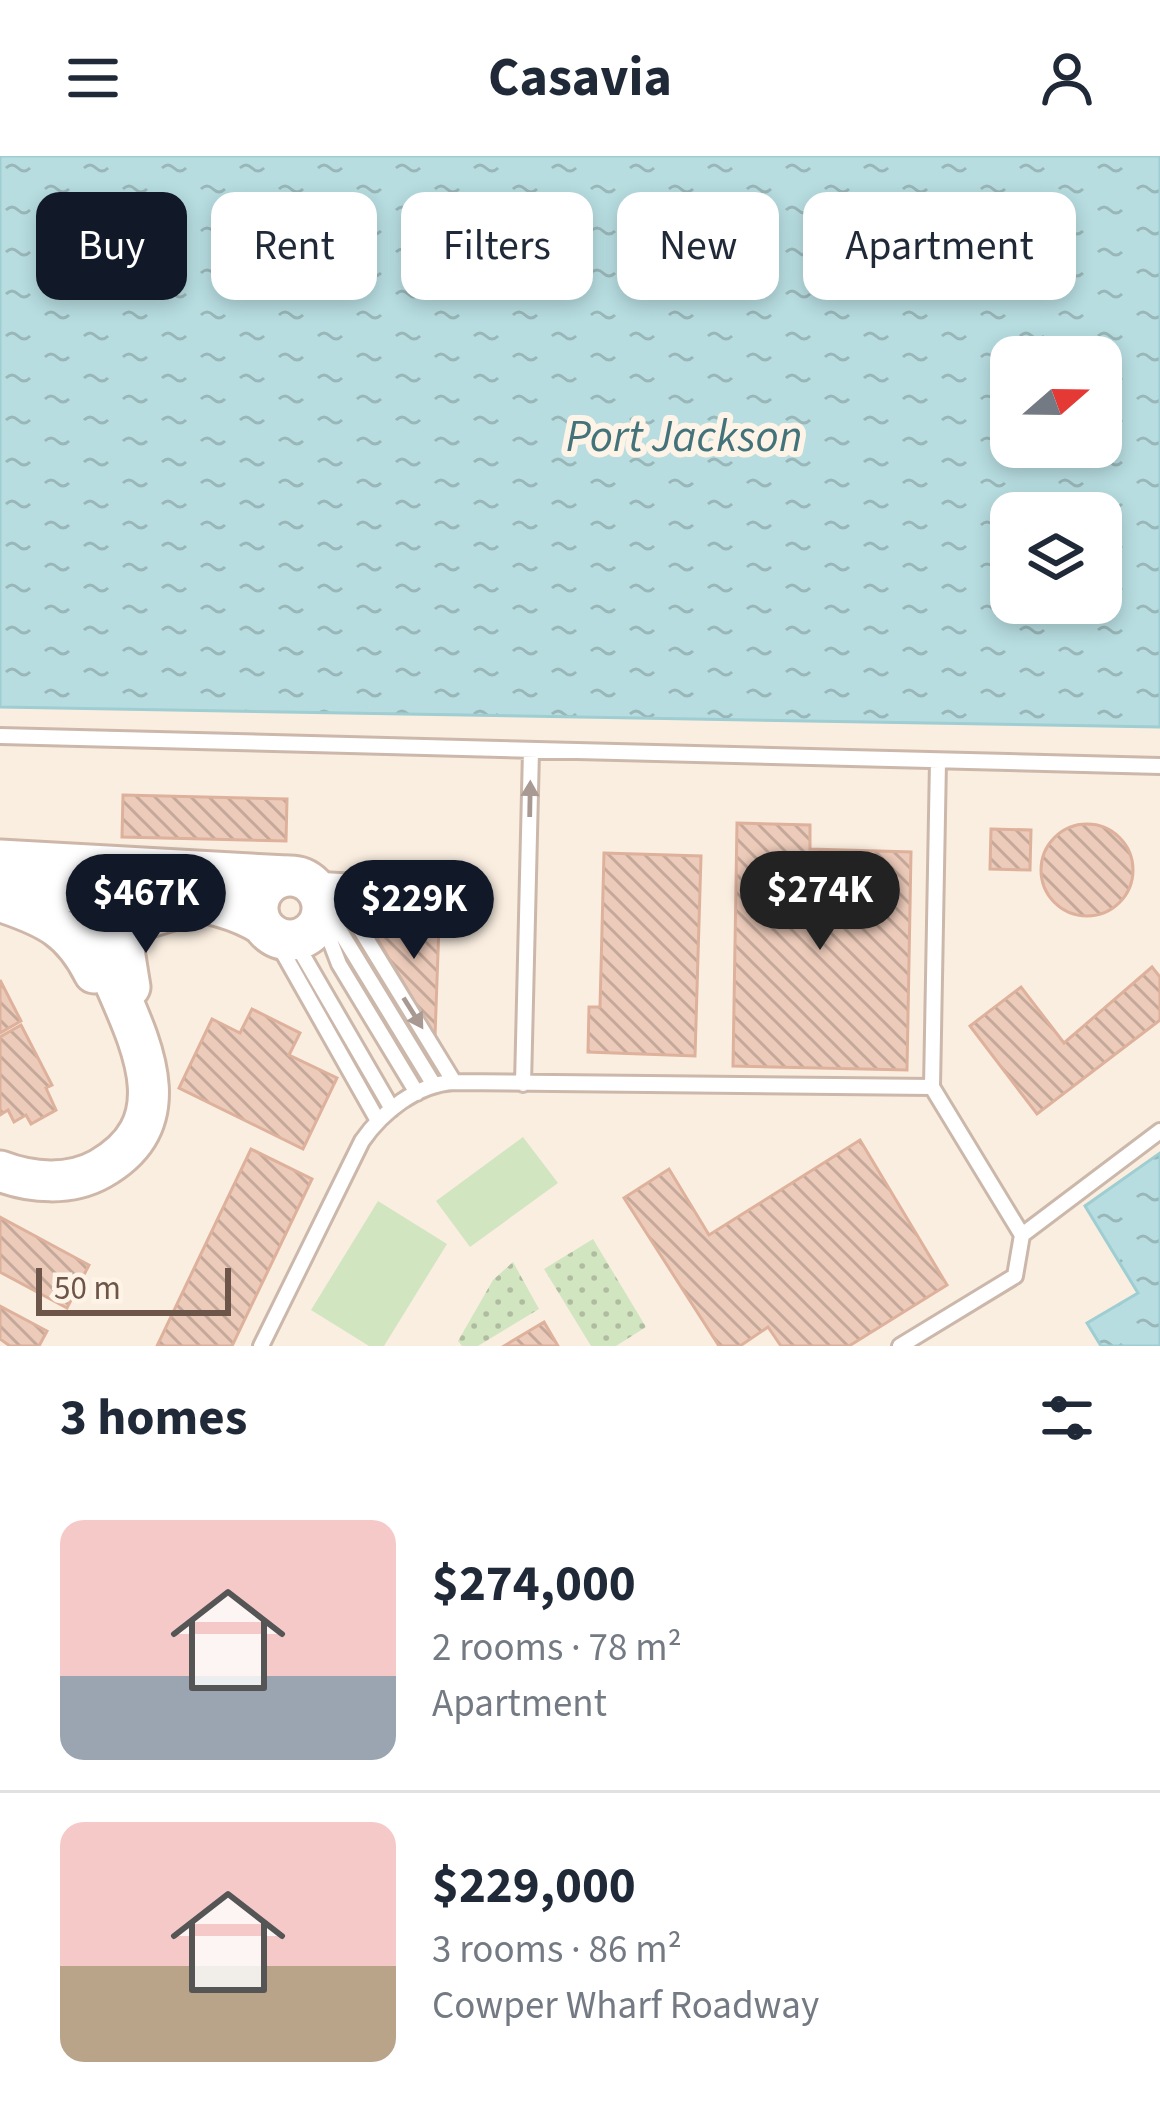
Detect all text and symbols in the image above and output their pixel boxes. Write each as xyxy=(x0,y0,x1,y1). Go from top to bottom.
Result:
text: Casavia xyxy=(488,40,672,117)
icon: menu xyxy=(60,45,126,111)
icon: person xyxy=(1034,45,1100,111)
chip: Buy xyxy=(36,192,187,300)
chip: Rent xyxy=(211,192,377,300)
chip: Filters xyxy=(401,192,593,300)
chip: New xyxy=(617,192,779,300)
chip: Apartment xyxy=(803,192,1076,300)
north arrow xyxy=(990,336,1122,468)
map controls xyxy=(990,336,1122,624)
water label: Port Jackson xyxy=(566,405,802,469)
button: layers xyxy=(990,492,1122,624)
one-way arrow xyxy=(520,779,539,817)
pin: $274K xyxy=(736,851,904,953)
pin: $467K xyxy=(62,854,230,956)
pin: $229K xyxy=(330,860,498,962)
text: $274K xyxy=(767,862,873,918)
text: $467K xyxy=(93,865,199,921)
text: $229K xyxy=(361,871,467,927)
one-way arrow xyxy=(402,996,423,1030)
scale bar xyxy=(36,1262,231,1315)
text: 50 m xyxy=(54,1265,121,1312)
text: 3 homes xyxy=(60,1382,247,1454)
icon: filters xyxy=(1034,1385,1100,1451)
text: $274,000 xyxy=(432,1548,636,1620)
icon: home xyxy=(156,1568,300,1712)
text: 2 rooms · 78 m² xyxy=(432,1620,682,1676)
text: Apartment xyxy=(432,1676,607,1732)
text: $229,000 xyxy=(432,1850,636,1922)
icon: home xyxy=(156,1870,300,2014)
text: 3 rooms · 86 m² xyxy=(432,1922,682,1978)
text: Cowper Wharf Roadway xyxy=(432,1978,819,2034)

